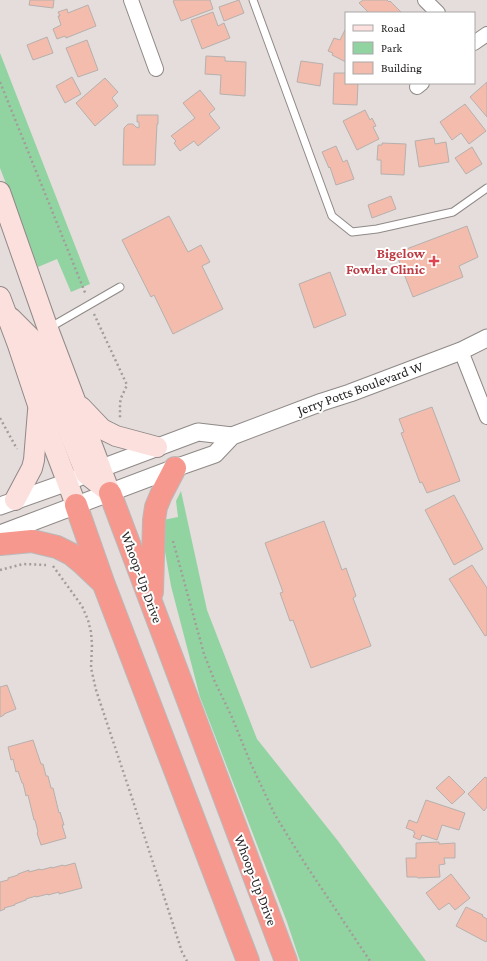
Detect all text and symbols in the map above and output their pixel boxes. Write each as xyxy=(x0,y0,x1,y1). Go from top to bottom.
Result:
legend xyxy=(345,12,475,84)
text: Road xyxy=(381,21,406,35)
text: Park xyxy=(381,41,403,55)
text: Building xyxy=(381,61,422,75)
place label: Bigelow Fowler Clinic xyxy=(346,245,426,277)
marker: Bigelow Fowler Clinic xyxy=(428,255,440,267)
street label: Jerry Potts Boulevard W xyxy=(293,358,425,419)
street label: Whoop-Up Drive xyxy=(118,529,166,625)
street label: Whoop-Up Drive xyxy=(231,832,281,928)

